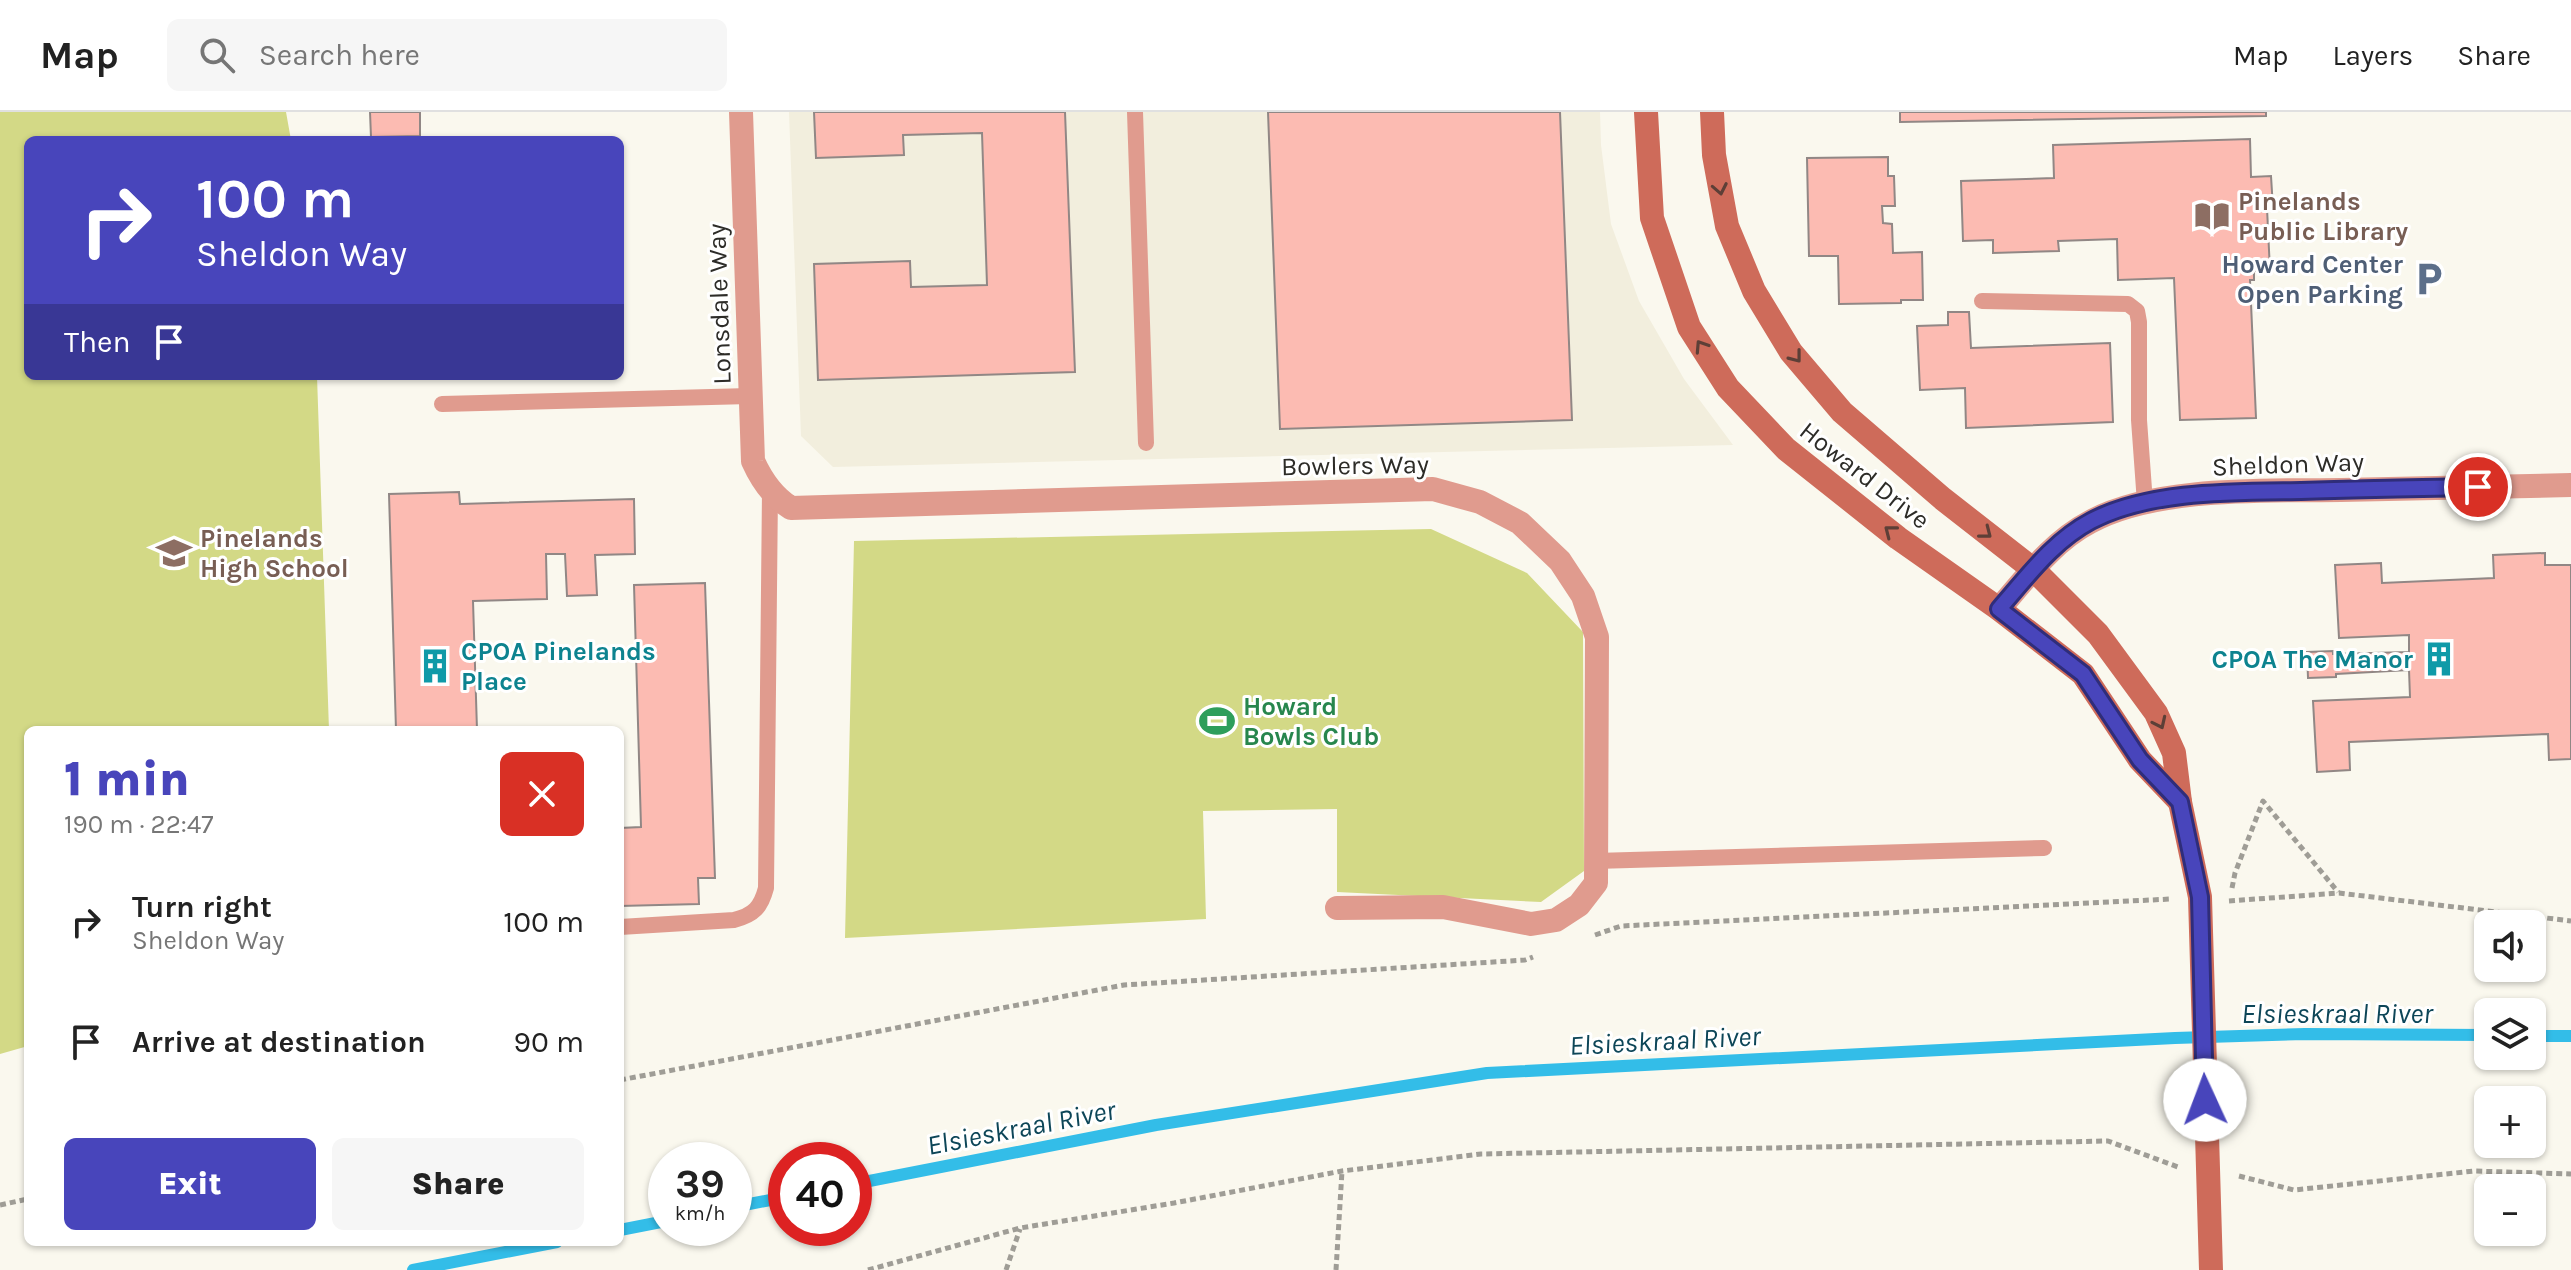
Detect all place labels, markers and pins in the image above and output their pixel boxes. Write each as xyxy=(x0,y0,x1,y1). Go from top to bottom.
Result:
place label: Pinelands Public Library xyxy=(2238,186,2408,247)
library icon: Pinelands Public Library xyxy=(2193,197,2231,235)
place label: Howard Center Open Parking xyxy=(2222,249,2404,310)
parking icon: Howard Center Open Parking xyxy=(2410,260,2448,298)
pin xyxy=(2444,453,2512,521)
place label: Pinelands High School xyxy=(200,523,349,584)
school or university icon: Pinelands High School xyxy=(155,534,193,572)
place label: CPOA Pinelands Place xyxy=(461,636,656,697)
building icon: CPOA The Manor xyxy=(2420,640,2458,678)
place label: CPOA The Manor xyxy=(2211,644,2414,675)
building icon: CPOA Pinelands Place xyxy=(416,647,454,685)
place label: Howard Bowls Club xyxy=(1243,691,1379,752)
sports icon: Howard Bowls Club xyxy=(1198,702,1236,740)

